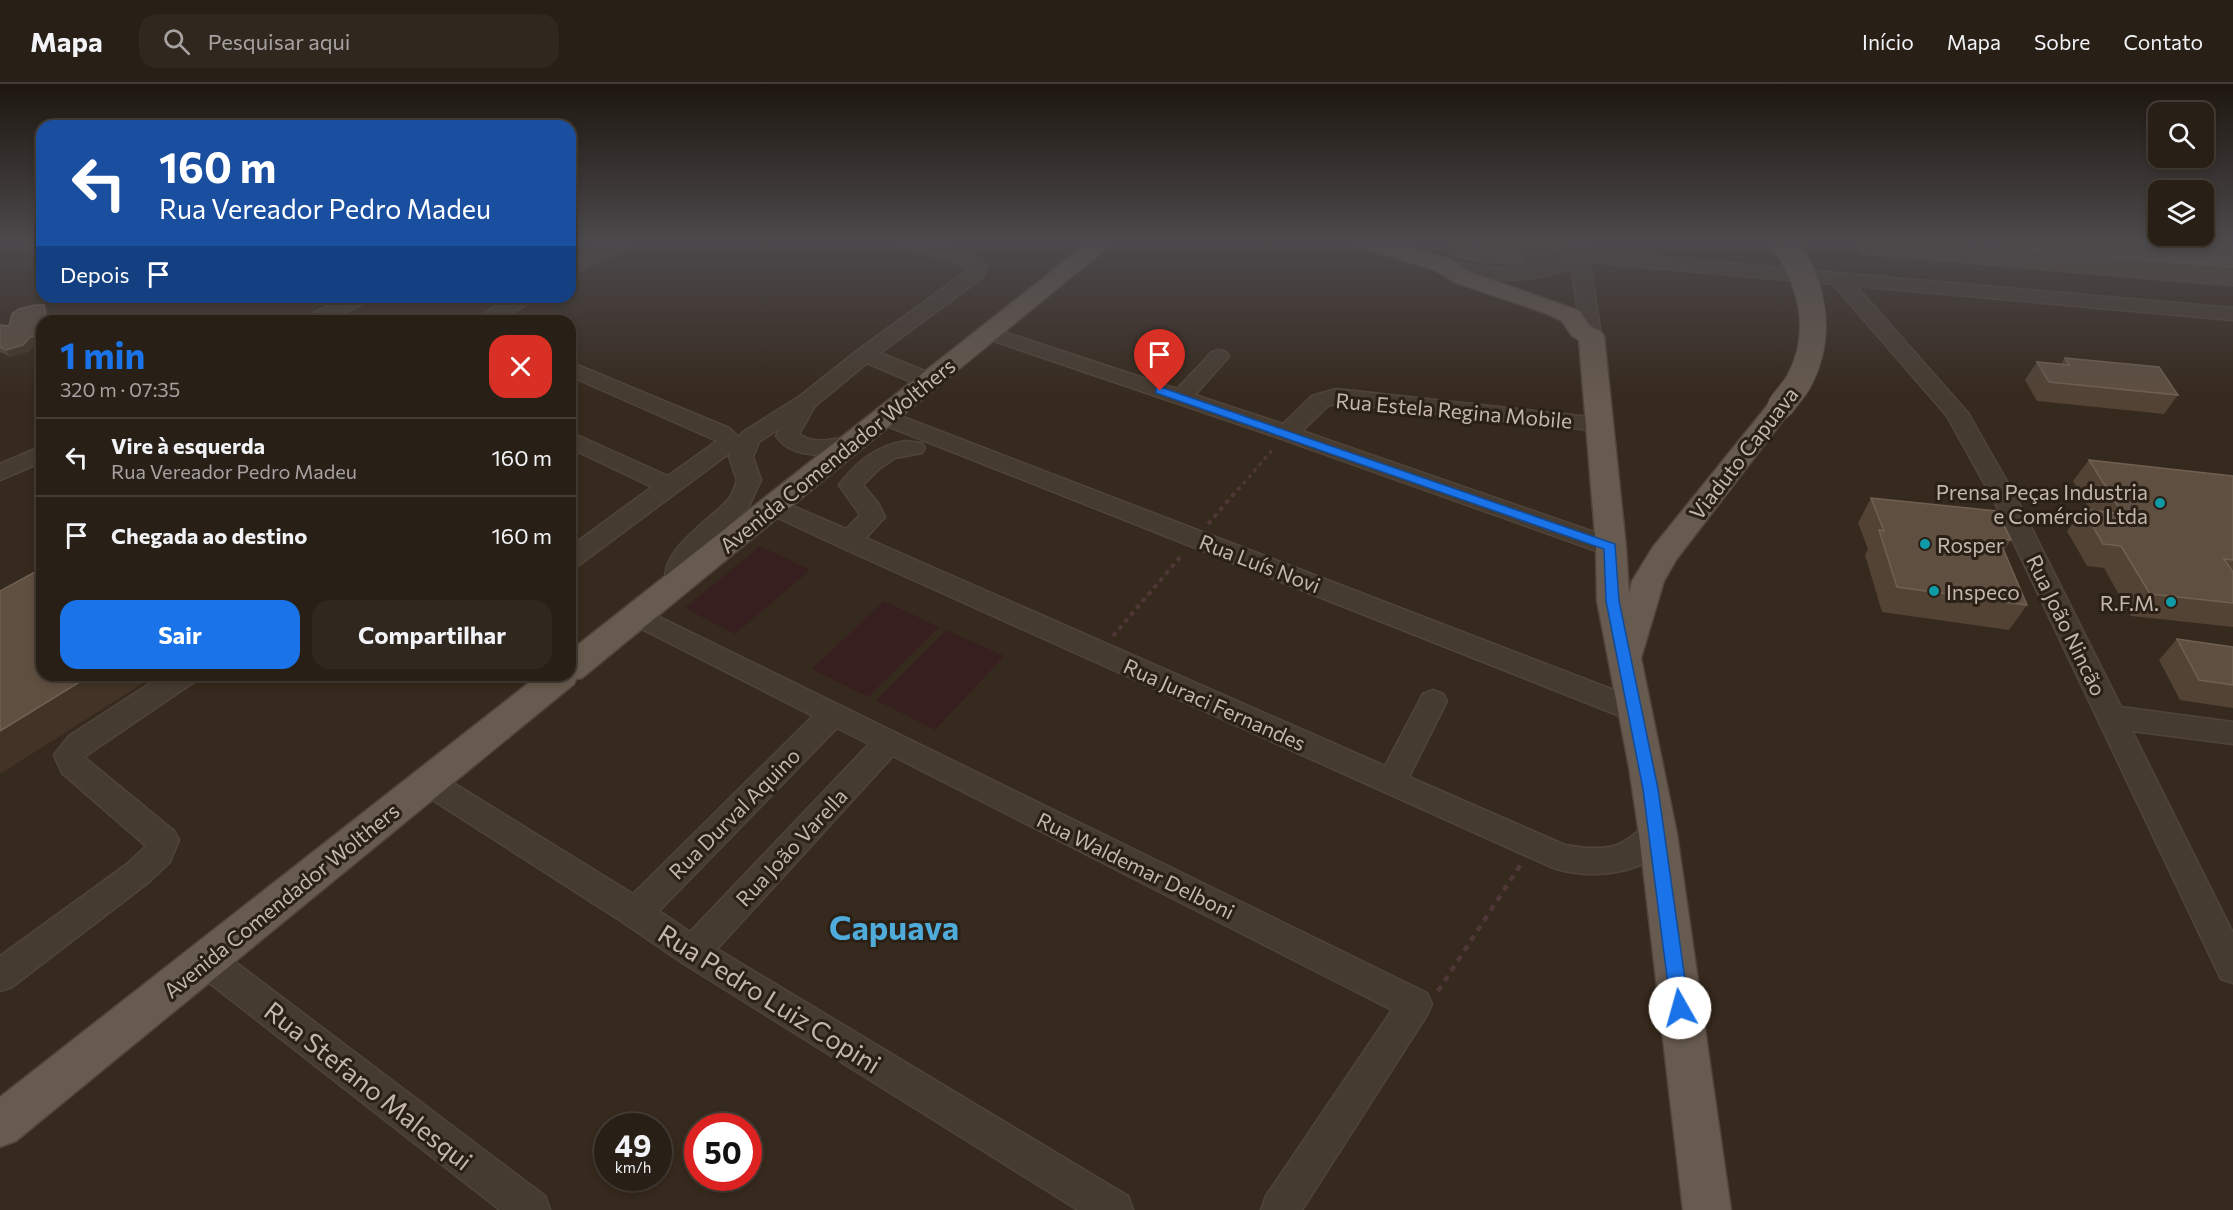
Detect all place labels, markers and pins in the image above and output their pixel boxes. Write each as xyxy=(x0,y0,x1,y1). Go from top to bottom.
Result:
pin xyxy=(1134,329,1185,391)
place label: Prensa Peças Industria e Comércio Ltda xyxy=(1936,479,2148,528)
marker: Prensa Peças Industria e Comércio Ltda xyxy=(2153,496,2167,510)
place label: Rosper xyxy=(1937,532,2004,557)
marker: Rosper xyxy=(1918,537,1932,551)
place label: Inspeco xyxy=(1946,579,2020,604)
marker: Inspeco xyxy=(1927,584,1941,598)
place label: R.F.M. xyxy=(2100,590,2159,615)
marker: R.F.M. xyxy=(2164,595,2178,609)

